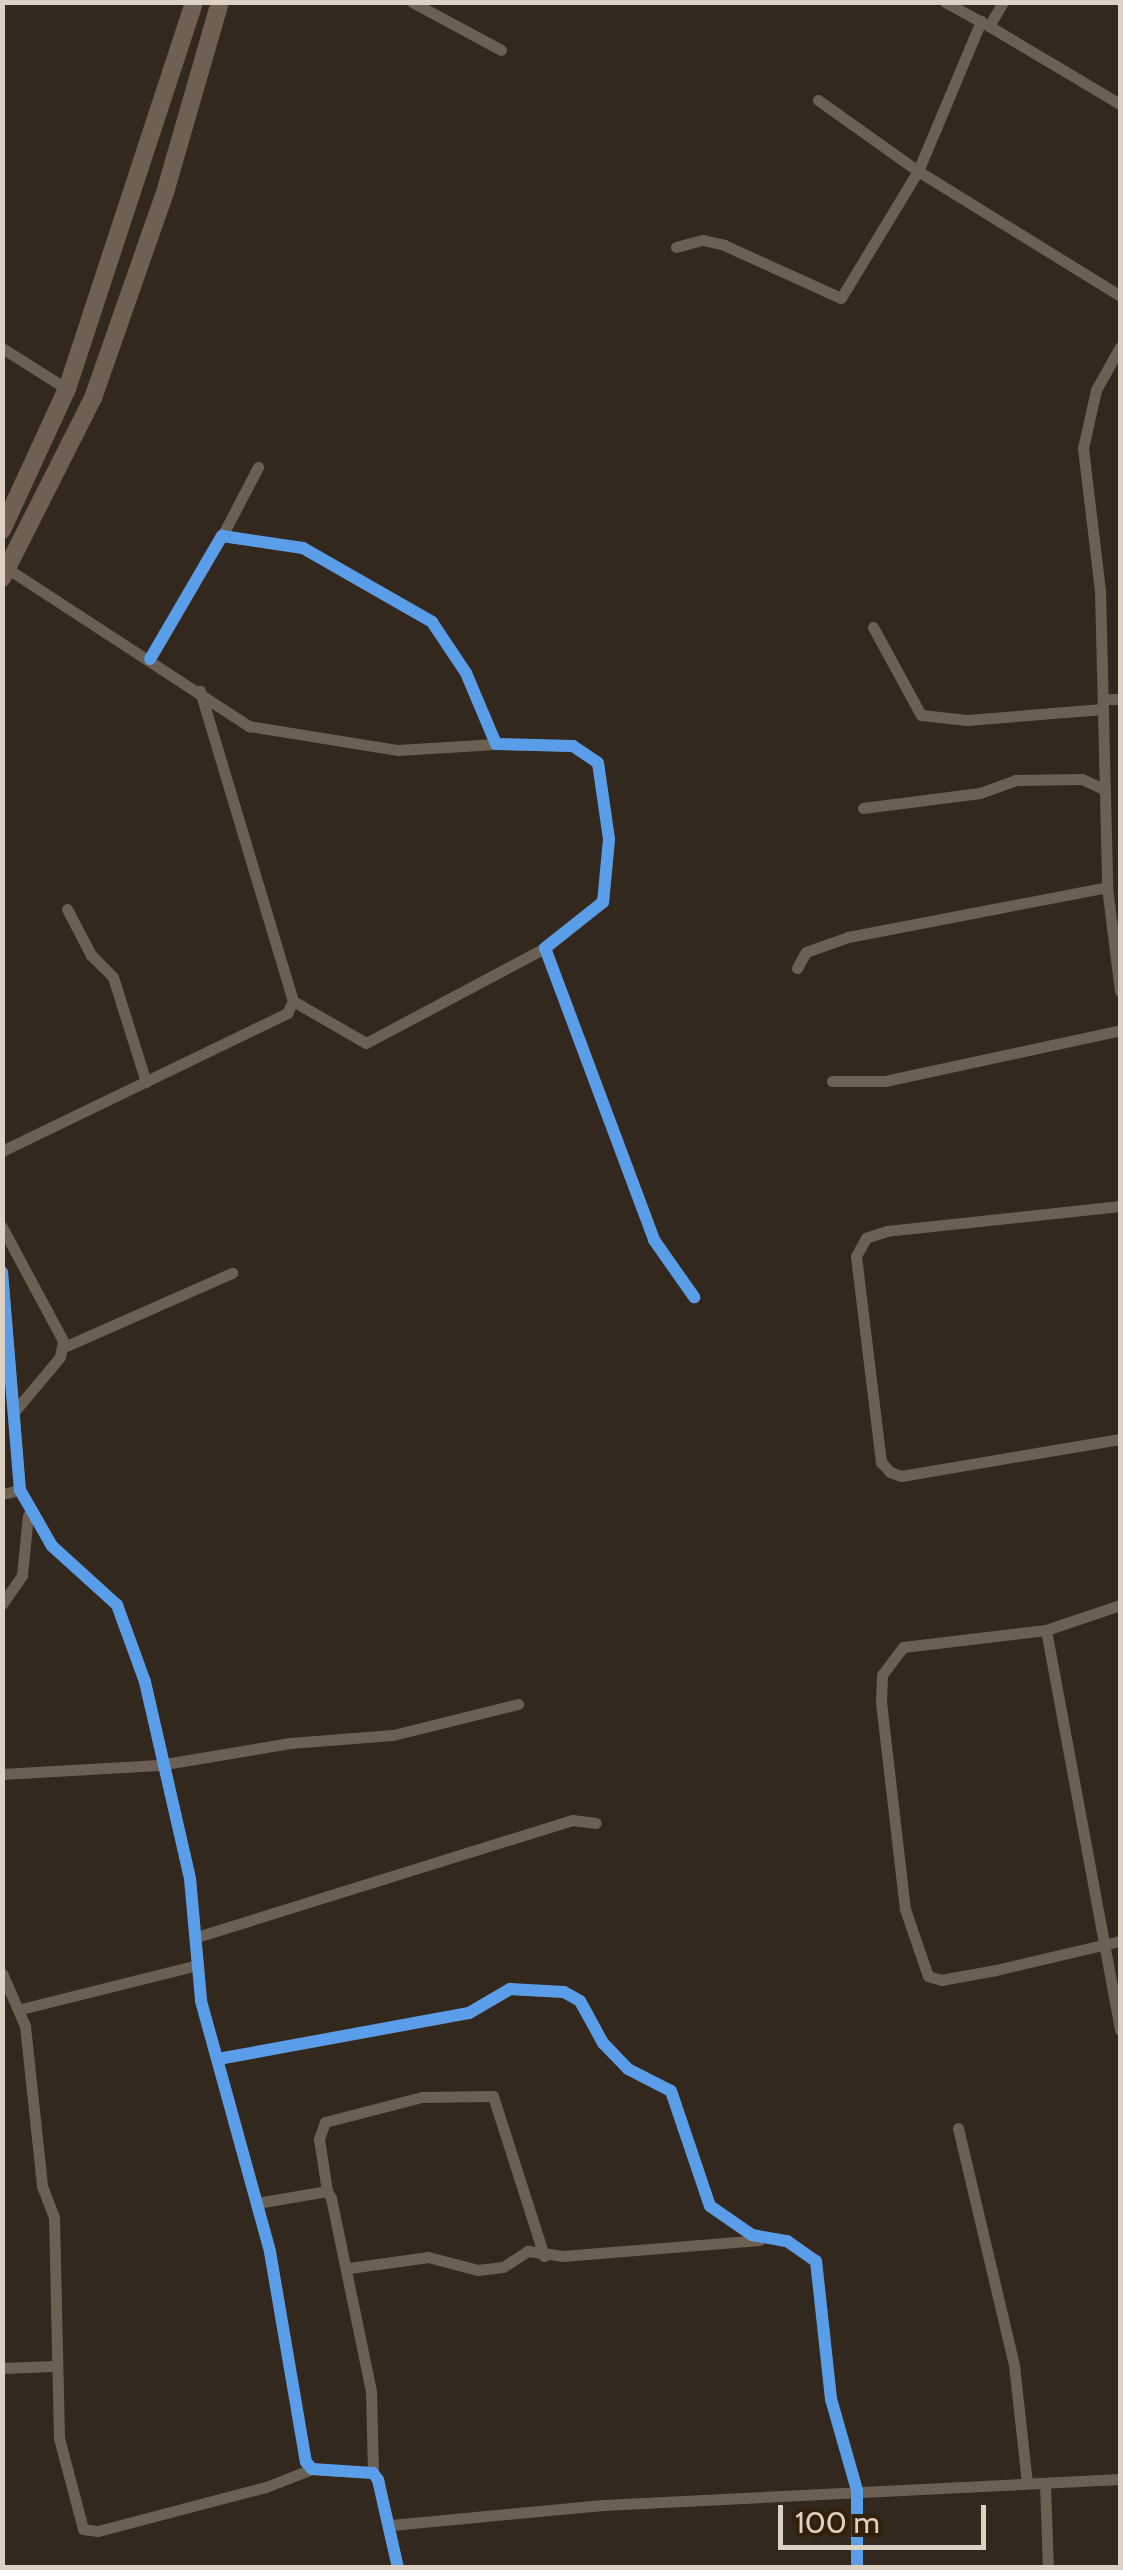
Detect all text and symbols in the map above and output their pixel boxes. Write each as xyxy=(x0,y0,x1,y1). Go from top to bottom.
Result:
scale bar xyxy=(783,2485,990,2547)
text: 100 m xyxy=(795,2504,880,2541)

